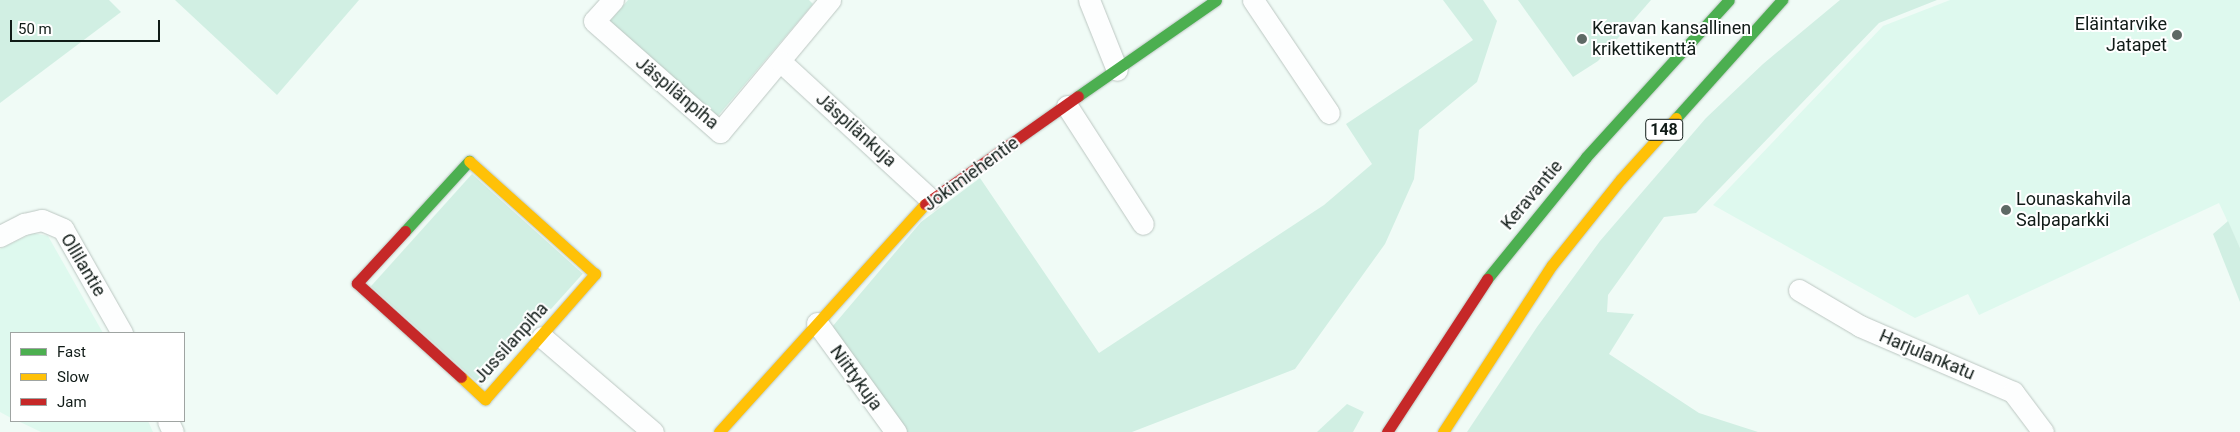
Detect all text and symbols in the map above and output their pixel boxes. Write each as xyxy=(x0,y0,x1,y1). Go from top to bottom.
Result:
scale bar xyxy=(12,10,162,42)
place label: Eläintarvike Jatapet xyxy=(2075,14,2167,56)
place label: Keravan kansallinen krikettikenttä xyxy=(1592,18,1751,60)
text: 50 m xyxy=(18,20,52,38)
marker: Eläintarvike Jatapet xyxy=(2171,29,2183,41)
marker: Keravan kansallinen krikettikenttä xyxy=(1576,33,1588,45)
street label: Jäspilänpiha xyxy=(631,52,723,134)
street label: Jäspilänkuja xyxy=(811,88,901,172)
road number: 148 xyxy=(1644,116,1684,144)
street label: Jokimiehentie xyxy=(919,132,1023,216)
street label: Keravantie xyxy=(1497,156,1567,234)
place label: Lounaskahvila Salpaparkki xyxy=(2016,189,2131,232)
marker: Lounaskahvila Salpaparkki xyxy=(2000,204,2012,216)
street label: Ollilantie xyxy=(56,230,110,300)
street label: Jussilanpiha xyxy=(469,298,553,388)
street label: Harjulankatu xyxy=(1876,325,1978,385)
legend xyxy=(10,332,185,422)
street label: Niittykuja xyxy=(825,341,887,415)
text: Fast xyxy=(57,343,86,361)
text: Slow xyxy=(57,368,89,386)
text: Jam xyxy=(57,393,87,411)

